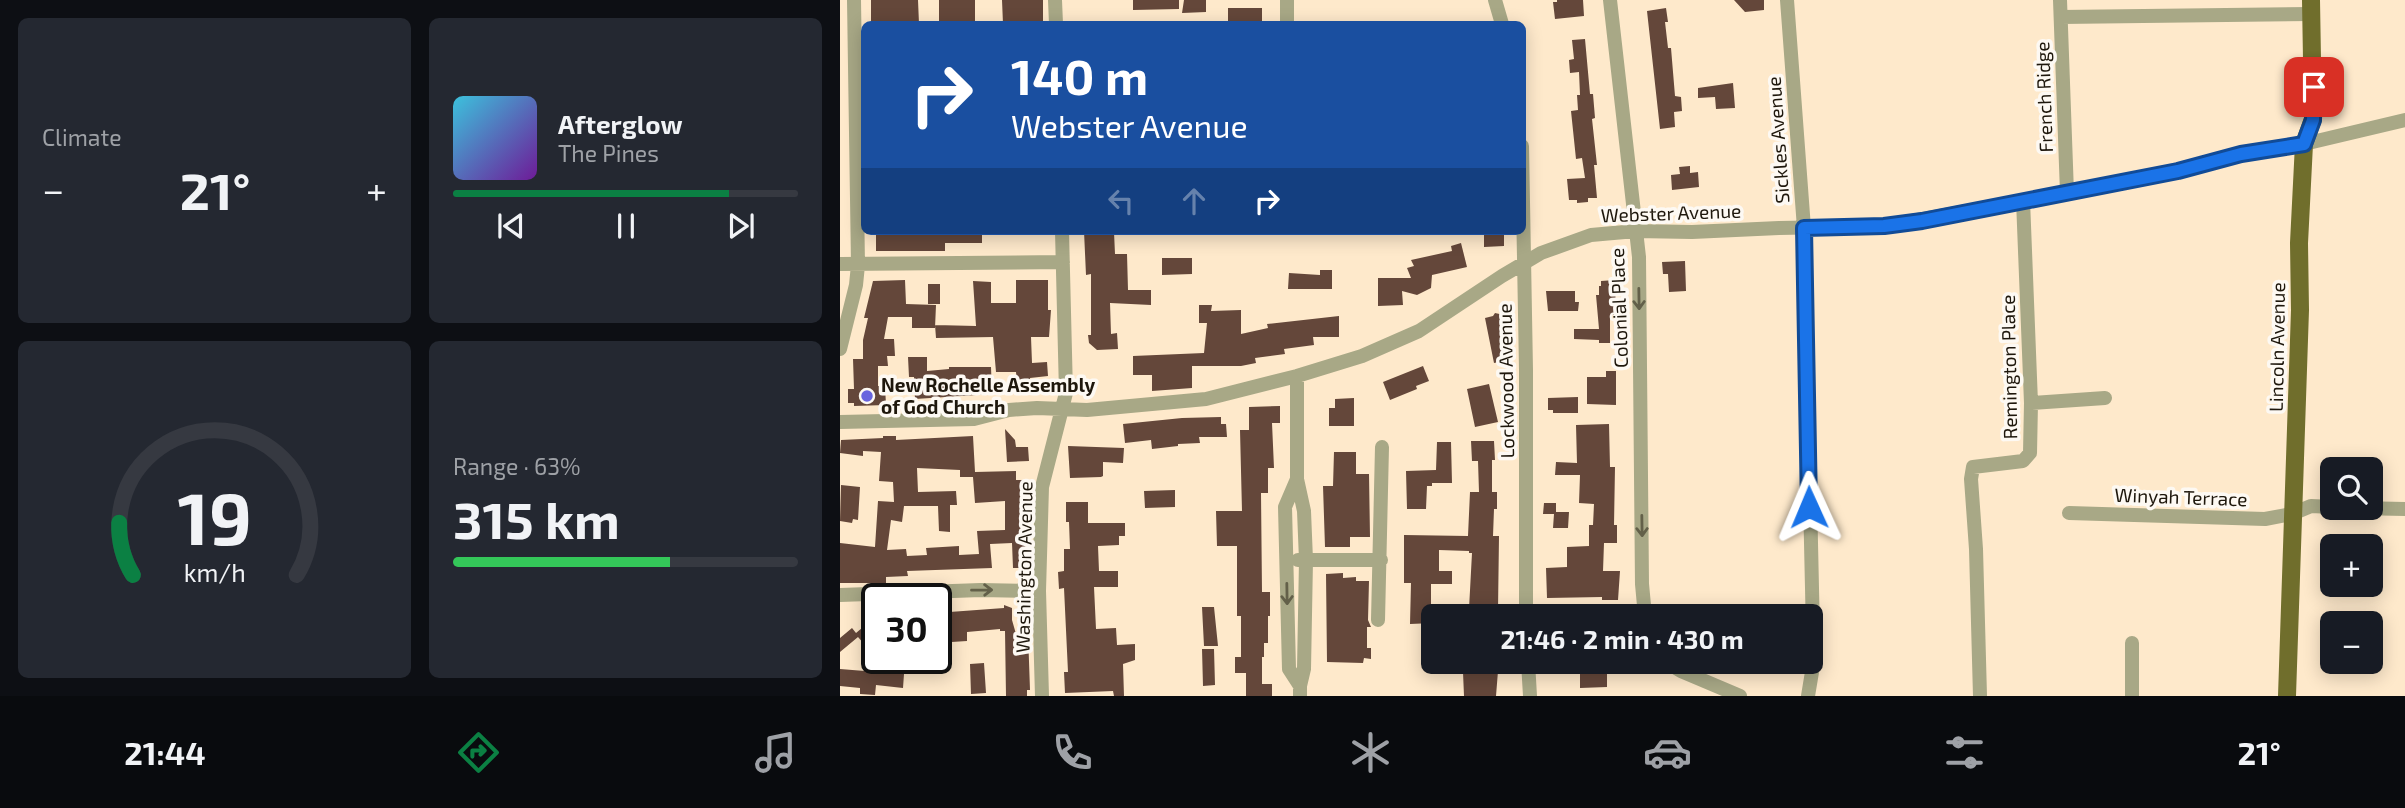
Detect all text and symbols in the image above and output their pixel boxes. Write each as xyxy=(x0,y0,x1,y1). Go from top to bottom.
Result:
street label: French Ridge xyxy=(2030,41,2057,153)
text: 140 m xyxy=(1011,46,1148,105)
icon: right xyxy=(896,49,987,140)
pin xyxy=(2284,57,2344,117)
icon: arrive xyxy=(2295,68,2333,106)
street label: Sickles Avenue xyxy=(1762,76,1793,204)
text: Webster Avenue xyxy=(1011,106,1248,144)
text: Afterglow xyxy=(558,108,683,139)
text: Climate xyxy=(42,123,122,151)
text: The Pines xyxy=(558,139,659,167)
text: 21° xyxy=(180,158,250,220)
text: − xyxy=(42,166,64,212)
text: + xyxy=(366,166,387,212)
icon: left xyxy=(1102,182,1140,220)
icon: ahead xyxy=(1175,182,1213,220)
icon: right xyxy=(1248,182,1286,220)
street label: Webster Avenue xyxy=(1600,199,1742,226)
icon: previous xyxy=(492,207,530,245)
icon: pause xyxy=(607,207,645,245)
icon: next xyxy=(722,207,760,245)
street label: Colonial Place xyxy=(1605,248,1632,369)
street label: Lincoln Avenue xyxy=(2264,282,2289,412)
one-way arrow xyxy=(1632,287,1646,310)
street label: Remington Place xyxy=(1996,294,2021,440)
street label: Lockwood Avenue xyxy=(1493,303,1518,459)
place label: New Rochelle Assembly of God Church xyxy=(881,373,1095,418)
marker: New Rochelle Assembly of God Church xyxy=(859,388,875,404)
text: Range · 63% xyxy=(453,452,581,480)
map controls xyxy=(2320,457,2383,674)
button: search xyxy=(2320,457,2383,520)
position arrow xyxy=(1772,470,1846,544)
text: 19 xyxy=(177,473,252,561)
street label: Washington Avenue xyxy=(1011,481,1036,653)
street label: Winyah Terrace xyxy=(2114,483,2248,510)
text: 315 km xyxy=(453,487,620,549)
one-way arrow xyxy=(1635,515,1649,538)
button: + xyxy=(2320,534,2383,597)
text: km/h xyxy=(183,557,246,587)
one-way arrow xyxy=(1280,582,1294,605)
speed limit sign: 30 xyxy=(861,583,952,674)
one-way arrow xyxy=(970,583,993,597)
button: − xyxy=(2320,611,2383,674)
text: 21:46 · 2 min · 430 m xyxy=(1500,623,1744,654)
icon: directions xyxy=(454,728,503,777)
icon: music xyxy=(751,728,800,777)
icon: phone xyxy=(1048,728,1097,777)
icon: climate xyxy=(1346,728,1395,777)
icon: car xyxy=(1643,728,1692,777)
icon: filters xyxy=(1940,728,1989,777)
text: 21:44 xyxy=(124,733,206,771)
text: 21° xyxy=(2237,733,2281,771)

